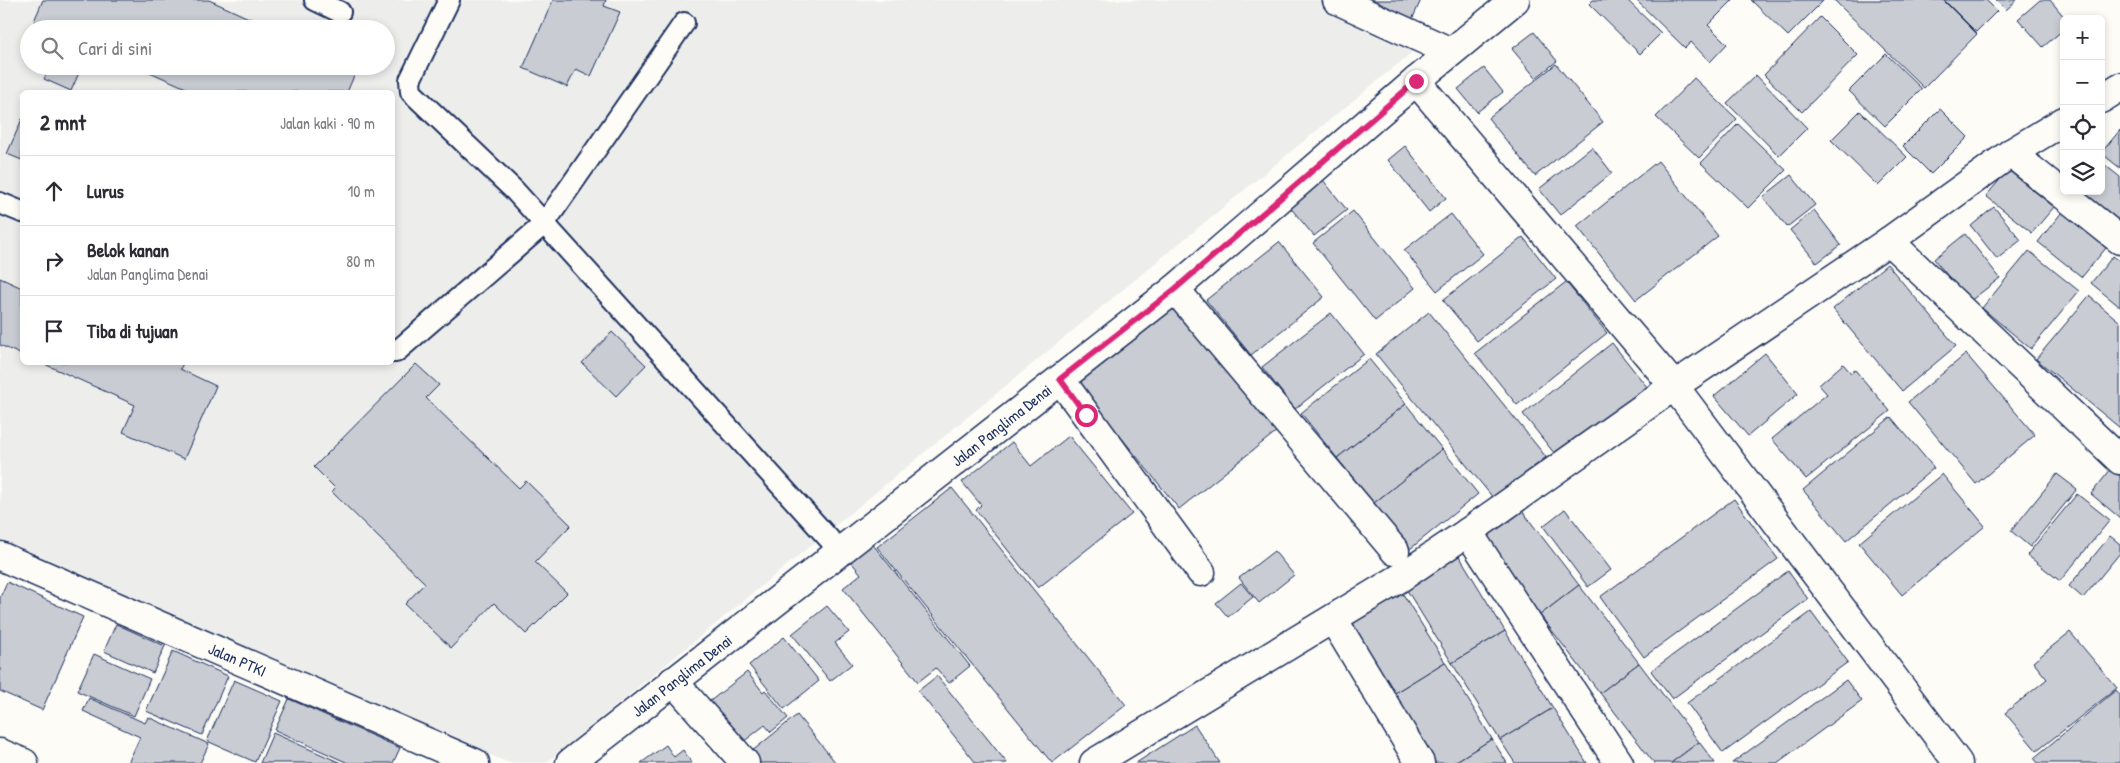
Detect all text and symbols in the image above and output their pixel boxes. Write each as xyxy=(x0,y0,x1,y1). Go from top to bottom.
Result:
map controls xyxy=(2060,15,2105,195)
button: + xyxy=(2060,15,2105,60)
search box xyxy=(20,20,395,75)
icon: search xyxy=(38,34,66,62)
text: Cari di sini xyxy=(78,35,152,61)
button: − xyxy=(2060,60,2105,105)
route end xyxy=(1405,70,1428,93)
button: locate xyxy=(2060,105,2105,150)
text: 2 mnt xyxy=(40,108,86,137)
text: Jalan kaki · 90 m xyxy=(280,112,375,134)
button: layers xyxy=(2060,150,2105,195)
icon: ahead xyxy=(40,177,68,205)
text: Lurus xyxy=(87,178,124,204)
text: 10 m xyxy=(347,180,375,202)
text: Belok kanan xyxy=(87,237,169,263)
icon: right xyxy=(40,247,68,275)
text: 80 m xyxy=(346,250,375,272)
text: Jalan Panglima Denai xyxy=(87,263,209,285)
icon: arrive xyxy=(40,317,68,345)
text: Tiba di tujuan xyxy=(87,318,178,344)
street label: Jalan Panglima Denai xyxy=(947,379,1056,471)
route start xyxy=(1075,404,1098,427)
street label: Jalan Panglima Denai xyxy=(627,629,737,722)
street label: Jalan PTKI xyxy=(205,637,270,682)

